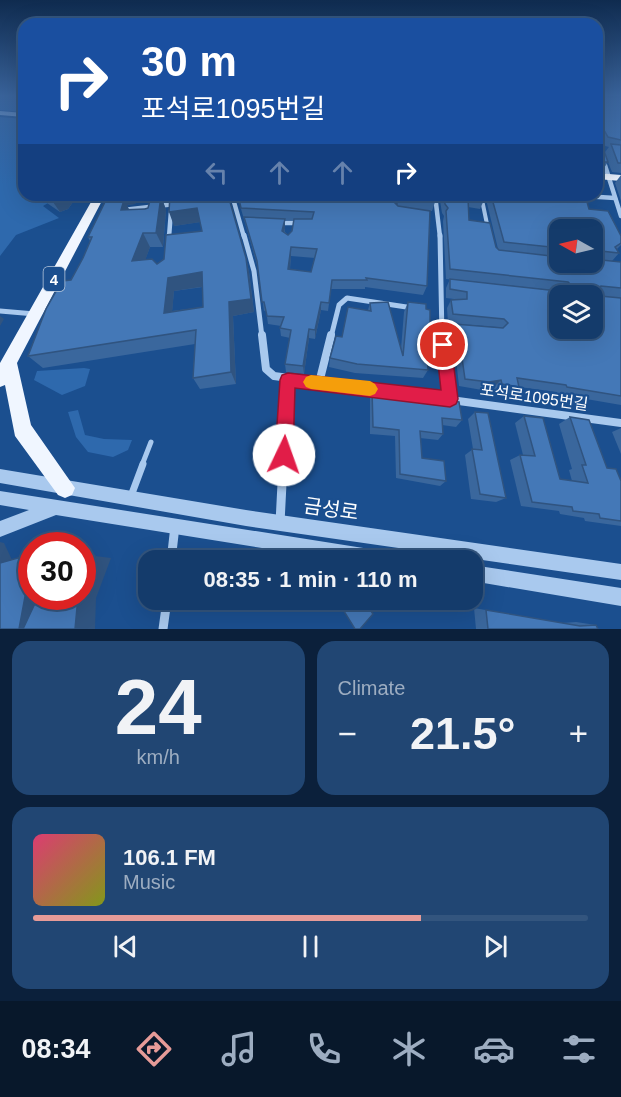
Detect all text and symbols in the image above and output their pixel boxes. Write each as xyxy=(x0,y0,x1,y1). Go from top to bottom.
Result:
text: 30 m xyxy=(141,38,237,85)
icon: right xyxy=(42,42,120,120)
text: 포석로1095번길 xyxy=(141,94,325,124)
icon: left xyxy=(200,156,233,189)
icon: ahead xyxy=(263,156,296,189)
icon: ahead xyxy=(326,156,359,189)
icon: right xyxy=(389,156,422,189)
north arrow xyxy=(549,219,603,273)
map controls xyxy=(549,219,603,339)
road number: 4 xyxy=(44,267,64,291)
button: layers xyxy=(549,285,603,339)
pin xyxy=(417,319,468,370)
icon: arrive xyxy=(426,328,459,361)
street label: 포석로1095번길 xyxy=(479,381,589,413)
position arrow xyxy=(252,423,316,487)
street label: 금성로 xyxy=(302,494,360,524)
speed limit sign: 30 xyxy=(18,532,96,610)
text: 08:35 · 1 min · 110 m xyxy=(204,567,418,592)
text: 24 xyxy=(115,663,202,751)
text: Climate xyxy=(338,677,405,699)
text: 21.5° xyxy=(410,708,516,759)
text: − xyxy=(338,715,357,752)
text: + xyxy=(569,715,588,752)
text: km/h xyxy=(137,746,180,768)
text: 106.1 FM xyxy=(123,845,216,870)
text: Music xyxy=(123,871,175,893)
icon: previous xyxy=(109,930,142,963)
icon: pause xyxy=(294,930,327,963)
icon: next xyxy=(479,930,512,963)
icon: directions xyxy=(133,1028,175,1070)
icon: music xyxy=(218,1028,260,1070)
icon: phone xyxy=(303,1028,345,1070)
icon: climate xyxy=(388,1028,430,1070)
icon: car xyxy=(473,1028,515,1070)
icon: filters xyxy=(558,1028,600,1070)
text: 08:34 xyxy=(21,1034,90,1064)

